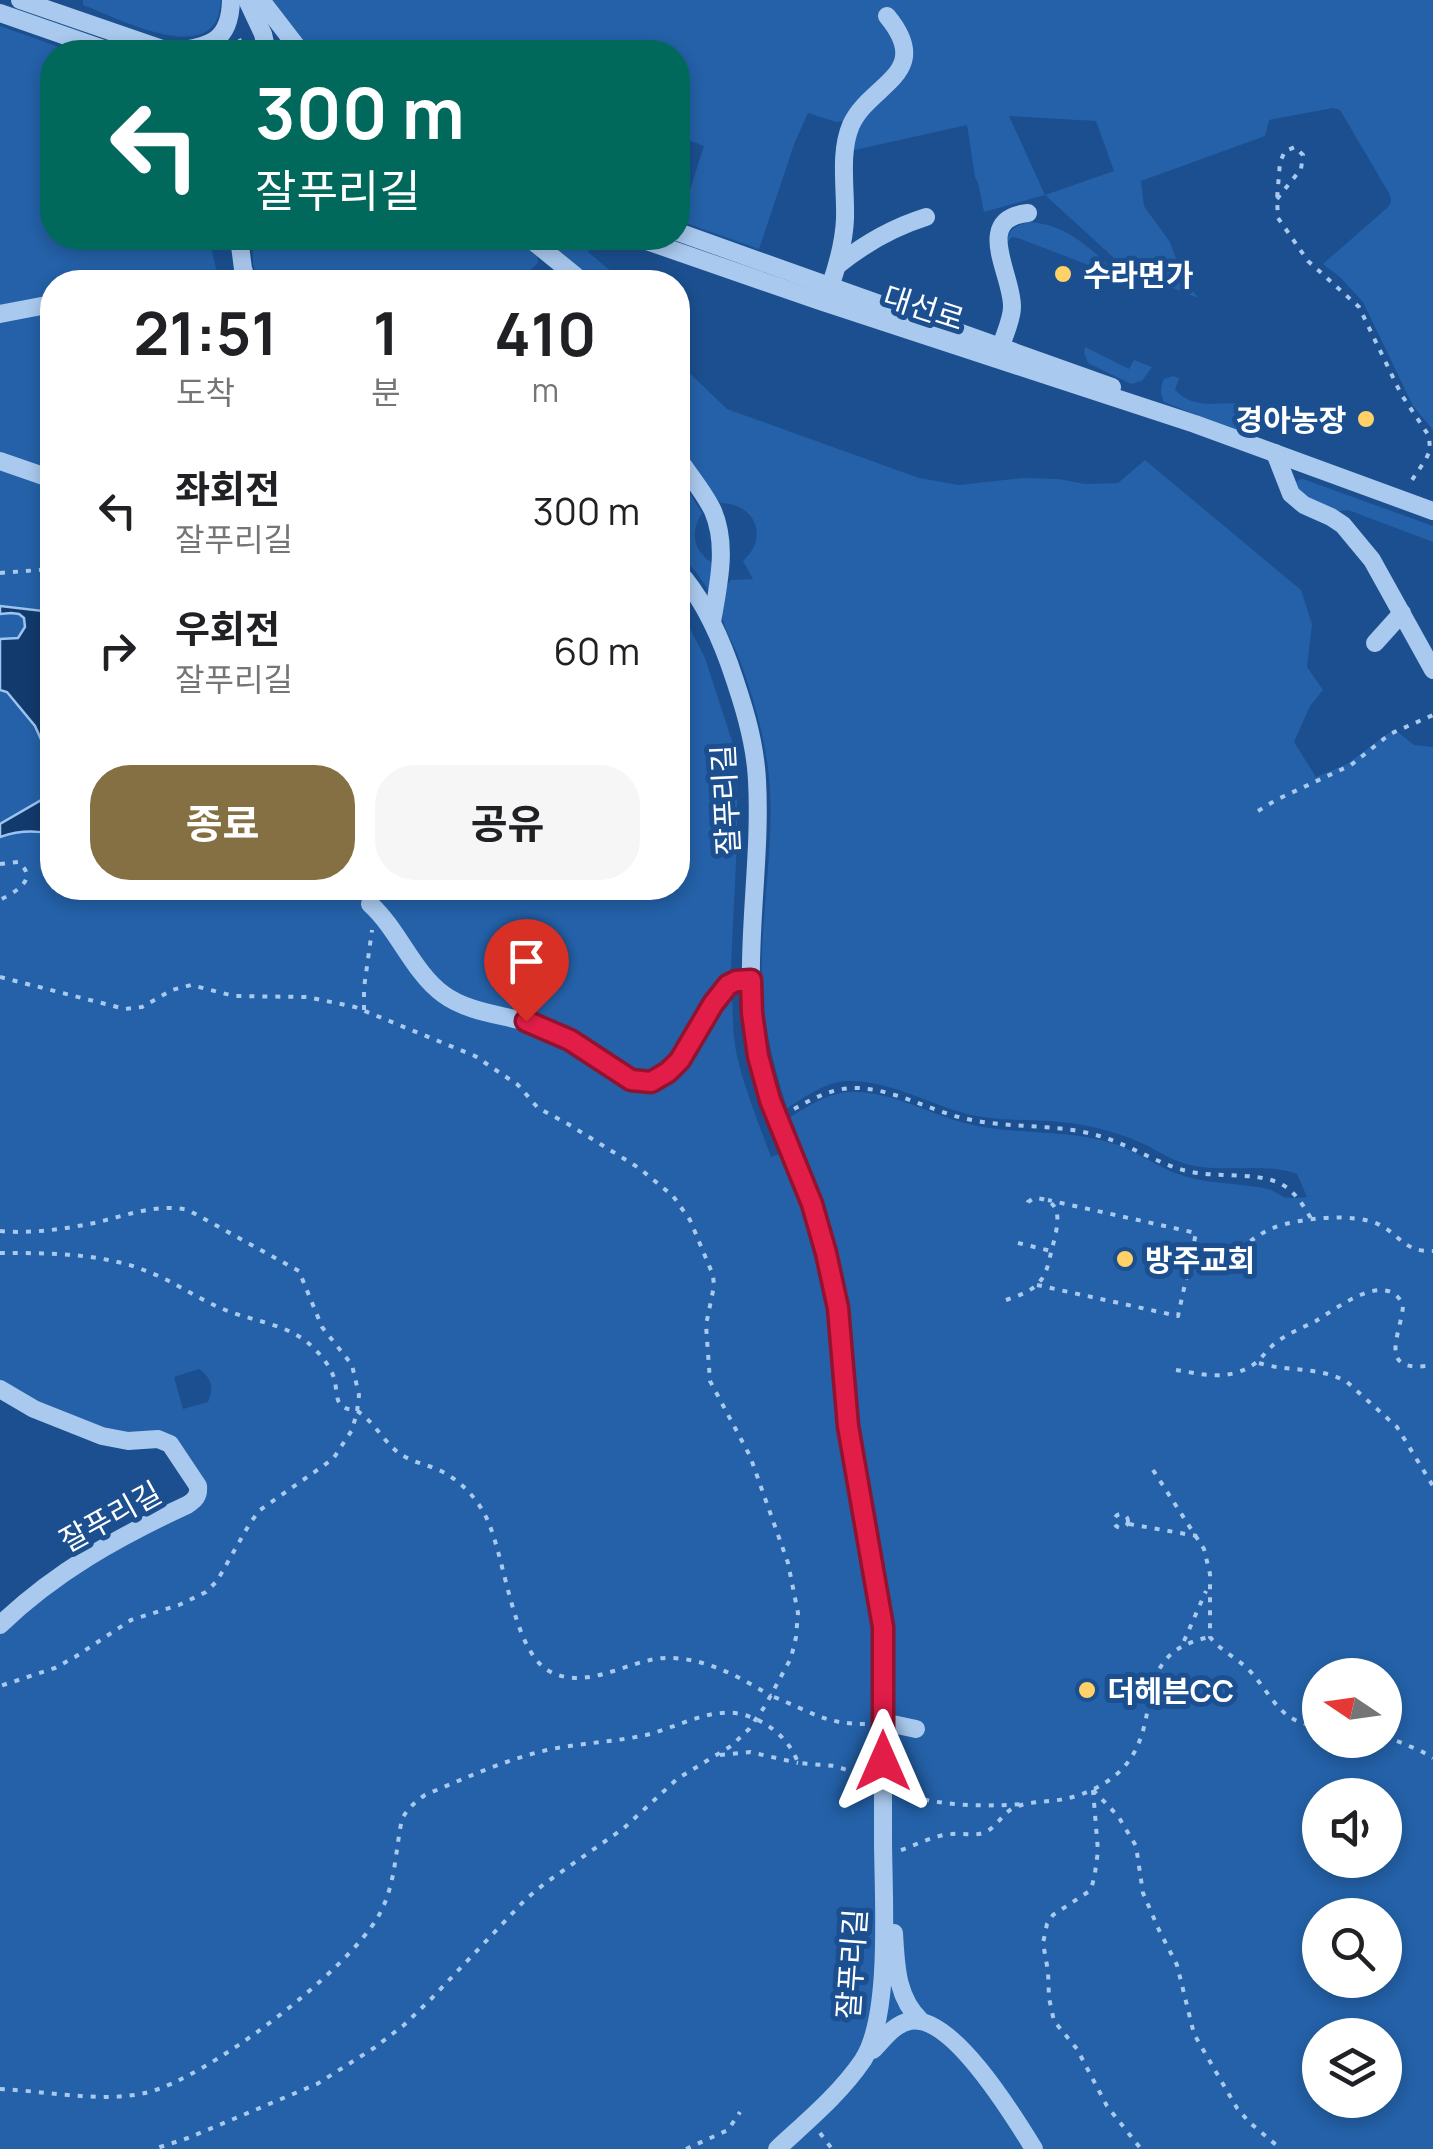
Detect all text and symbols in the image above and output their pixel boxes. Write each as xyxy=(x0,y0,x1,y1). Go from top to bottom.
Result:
text: 300 m xyxy=(255,64,465,160)
icon: left xyxy=(90,80,220,210)
text: 잘푸리길 xyxy=(255,159,421,221)
place label: 수라면가 xyxy=(1083,254,1193,295)
marker: 수라면가 xyxy=(1052,263,1074,285)
street label: 대선로 xyxy=(878,275,970,339)
text: 21:51 xyxy=(134,291,278,373)
text: 1 xyxy=(373,291,399,373)
text: 410 xyxy=(494,292,596,374)
text: m xyxy=(532,368,559,412)
text: 도착 xyxy=(176,370,235,414)
text: 분 xyxy=(371,370,401,414)
place label: 경아농장 xyxy=(1236,399,1346,440)
marker: 경아농장 xyxy=(1355,408,1377,430)
text: 좌회전 xyxy=(175,462,280,514)
icon: left xyxy=(90,483,145,538)
text: 300 m xyxy=(533,484,640,536)
text: 잘푸리길 xyxy=(175,517,293,561)
text: 우회전 xyxy=(175,602,280,654)
icon: right xyxy=(90,623,145,678)
text: 60 m xyxy=(553,624,640,676)
text: 잘푸리길 xyxy=(175,657,293,701)
street label: 잘푸리길 xyxy=(702,744,748,856)
button: 종료 xyxy=(90,765,355,880)
button: 공유 xyxy=(375,765,640,880)
pin xyxy=(484,919,569,1022)
icon: arrive xyxy=(499,934,554,989)
place label: 방주교회 xyxy=(1145,1239,1255,1280)
marker: 방주교회 xyxy=(1114,1248,1136,1270)
street label: 잘푸리길 xyxy=(52,1471,168,1561)
north arrow xyxy=(1302,1658,1402,1758)
map controls xyxy=(1302,1658,1402,2118)
place label: 더헤븐CC xyxy=(1107,1670,1234,1711)
marker: 더헤븐CC xyxy=(1076,1679,1098,1701)
position arrow xyxy=(831,1709,935,1813)
button: sound xyxy=(1302,1778,1402,1878)
button: search xyxy=(1302,1898,1402,1998)
street label: 잘푸리길 xyxy=(827,1908,875,2020)
button: layers xyxy=(1302,2018,1402,2118)

